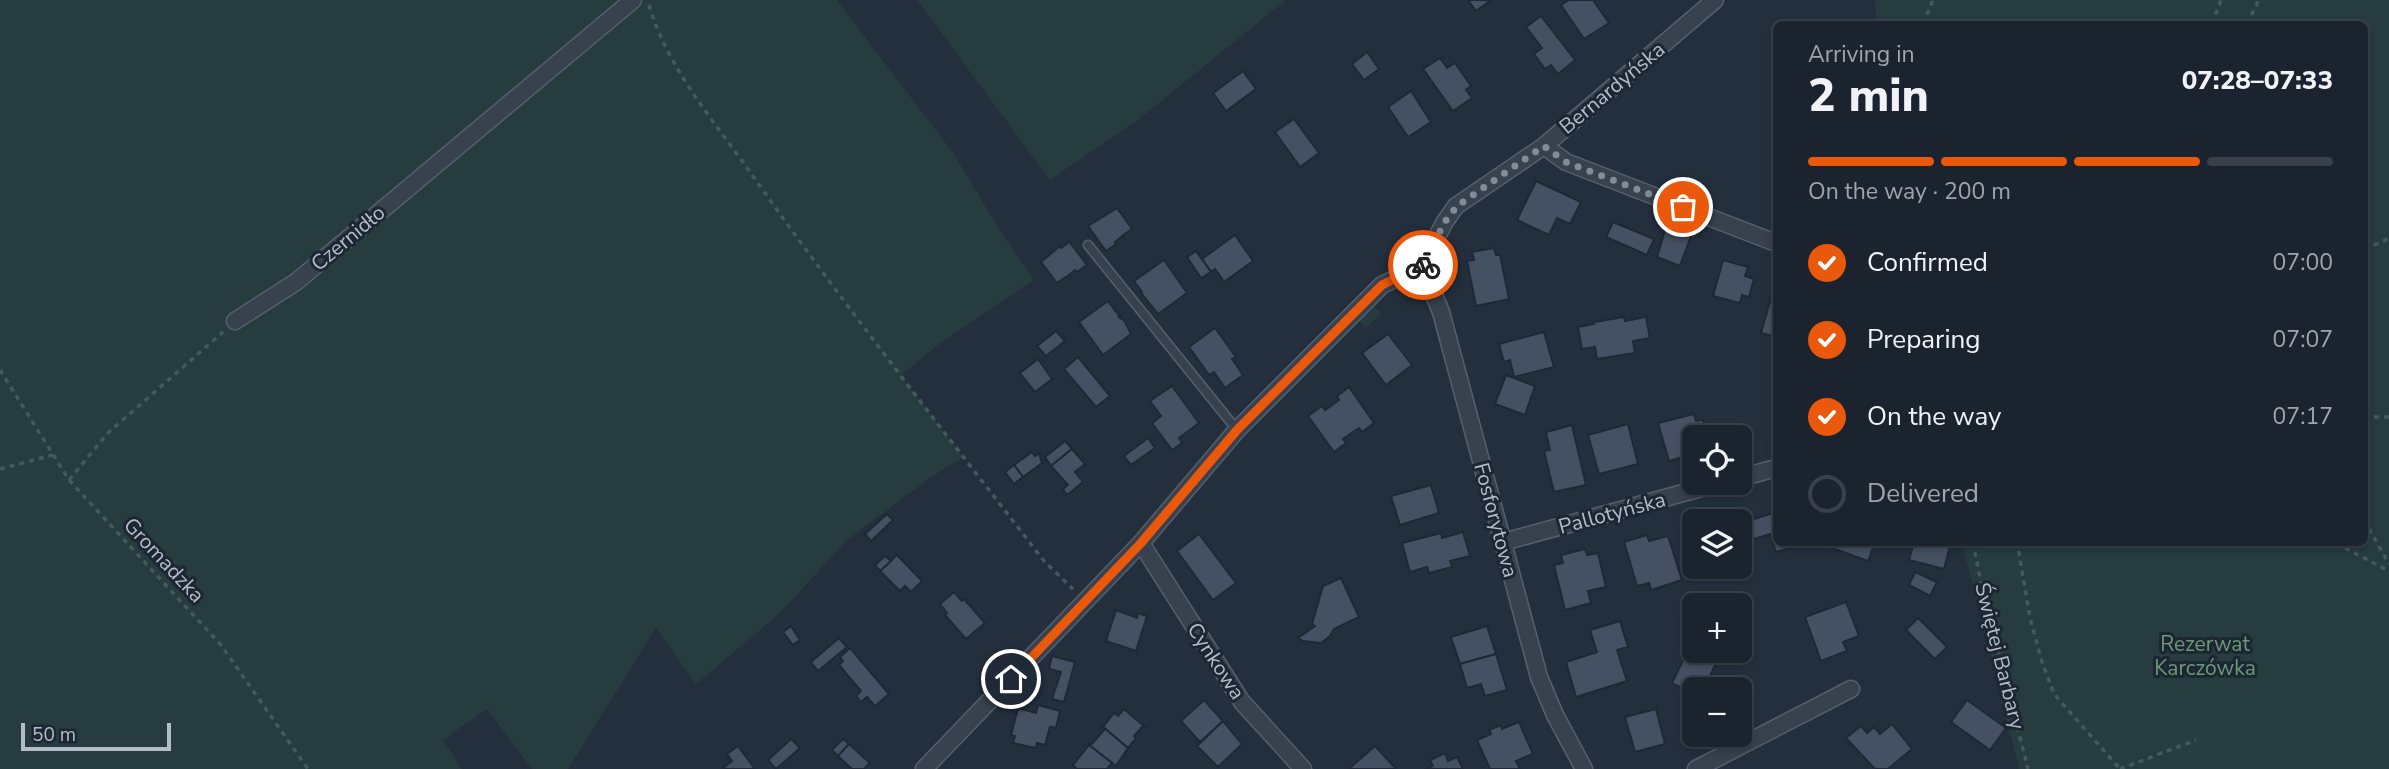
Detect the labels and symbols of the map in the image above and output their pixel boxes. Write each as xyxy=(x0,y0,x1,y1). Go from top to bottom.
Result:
street label: Bernardyńska xyxy=(1553,36,1671,140)
pin xyxy=(1653,177,1713,237)
street label: Czernidło xyxy=(305,199,391,277)
courier xyxy=(1388,230,1458,300)
street label: Fosforytowa xyxy=(1467,460,1525,580)
street label: Pallotyńska xyxy=(1555,485,1669,541)
street label: Gromadzka xyxy=(117,511,211,609)
street label: Świętej Barbary xyxy=(1968,580,2032,733)
street label: Cynkowa xyxy=(1181,617,1251,705)
park label: Rezerwat Karczówka xyxy=(2154,630,2256,682)
pin xyxy=(981,649,1041,709)
scale bar xyxy=(21,720,172,752)

